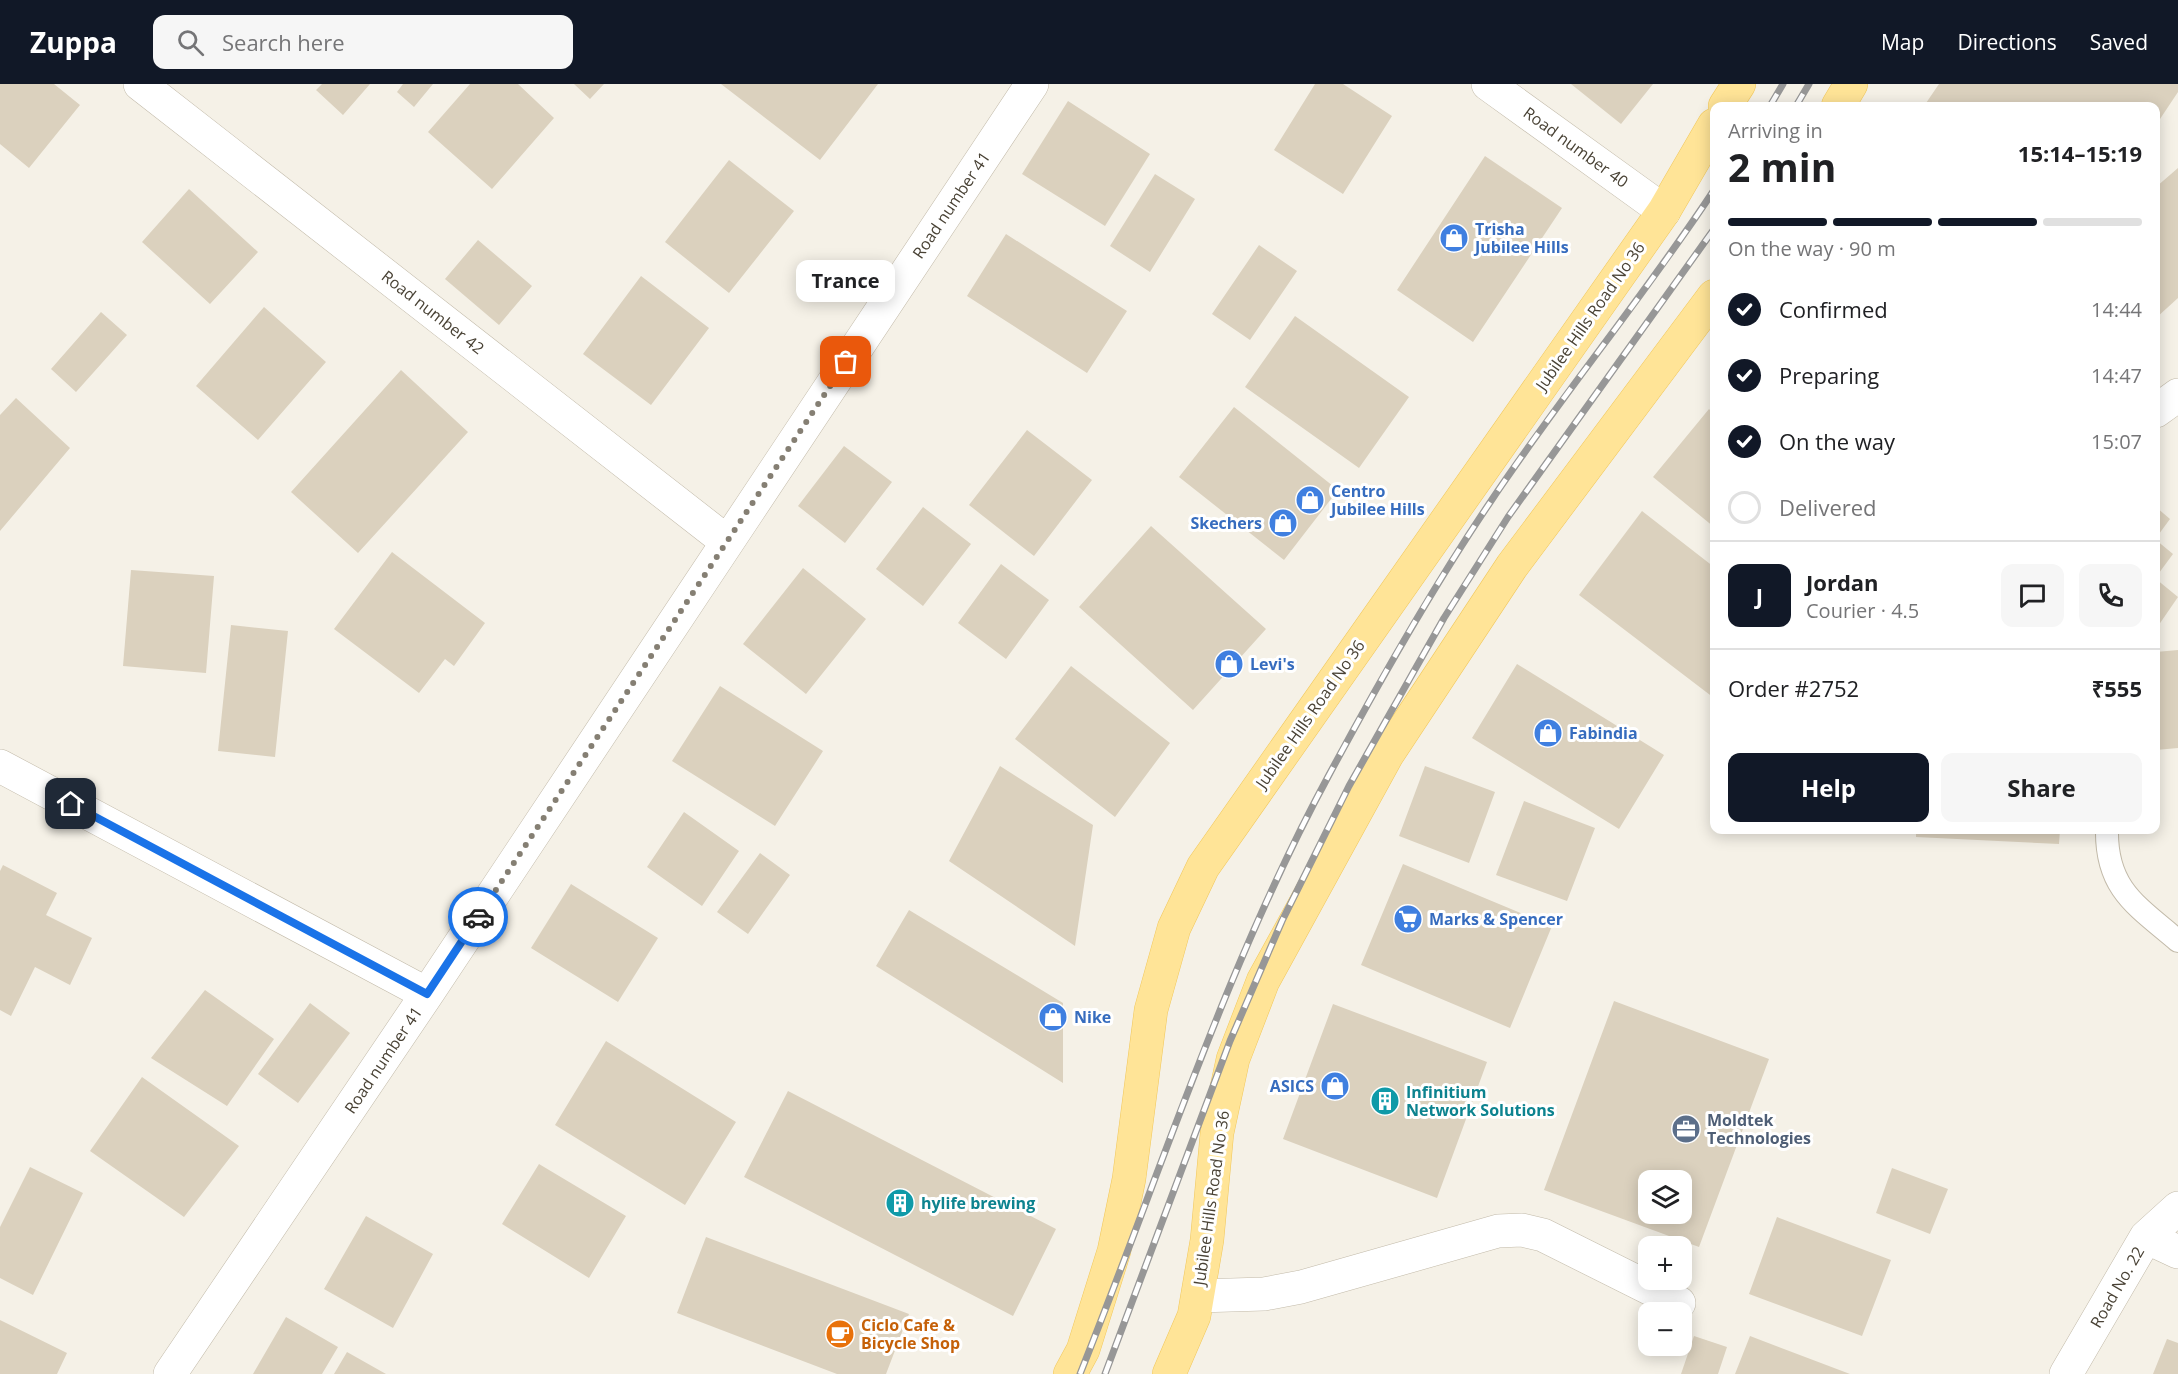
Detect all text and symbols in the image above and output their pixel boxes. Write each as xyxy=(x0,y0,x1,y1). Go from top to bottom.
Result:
search box xyxy=(153,15,573,69)
text: Zuppa xyxy=(30,23,117,61)
icon: search xyxy=(174,26,207,59)
text: Search here xyxy=(222,27,345,57)
text: Map xyxy=(1881,28,1924,56)
text: Directions xyxy=(1957,28,2057,56)
text: Saved xyxy=(2090,28,2148,56)
street label: Road number 40 xyxy=(1519,101,1633,193)
text: Arriving in xyxy=(1728,117,1823,144)
text: 15:14–15:19 xyxy=(2018,138,2142,168)
text: 2 min xyxy=(1728,140,1836,193)
street label: Road number 41 xyxy=(907,147,995,263)
place label: Trisha Jubilee Hills xyxy=(1473,218,1569,258)
shop icon: Trisha Jubilee Hills xyxy=(1438,222,1470,254)
text: On the way · 90 m xyxy=(1728,235,1896,262)
street label: Jubilee Hills Road No 36 xyxy=(1529,237,1650,396)
callout: Trance xyxy=(796,260,896,302)
street label: Road number 42 xyxy=(377,265,489,359)
text: Trance xyxy=(812,267,880,294)
icon: check xyxy=(1728,293,1761,326)
text: Confirmed xyxy=(1779,294,1888,324)
text: 14:44 xyxy=(2091,296,2142,323)
pin xyxy=(820,336,871,387)
icon: bag xyxy=(829,345,862,378)
icon: check xyxy=(1728,359,1761,392)
text: Preparing xyxy=(1779,360,1879,390)
text: 14:47 xyxy=(2091,362,2142,389)
icon: check xyxy=(1728,425,1761,458)
text: On the way xyxy=(1779,426,1895,456)
text: 15:07 xyxy=(2091,428,2142,455)
place label: Centro Jubilee Hills xyxy=(1329,480,1425,520)
shop icon: Centro Jubilee Hills xyxy=(1294,484,1326,516)
text: Delivered xyxy=(1779,492,1877,522)
shop icon: Skechers xyxy=(1267,507,1299,539)
place label: Skechers xyxy=(1190,512,1262,534)
button: chat xyxy=(2001,564,2064,627)
button: phone xyxy=(2079,564,2142,627)
text: Jordan xyxy=(1806,567,1879,597)
text: J xyxy=(1756,580,1763,610)
text: Courier · 4.5 xyxy=(1806,597,1919,624)
street label: Jubilee Hills Road No 36 xyxy=(1249,635,1370,794)
shop icon: Levi's xyxy=(1213,648,1245,680)
place label: Levi's xyxy=(1250,653,1295,675)
text: Order #2752 xyxy=(1728,673,1859,703)
text: ₹555 xyxy=(2092,673,2142,703)
shop icon: Fabindia xyxy=(1532,717,1564,749)
place label: Fabindia xyxy=(1569,722,1638,744)
button: Help xyxy=(1728,753,1929,822)
button: Share xyxy=(1941,753,2142,822)
pin xyxy=(45,778,96,829)
icon: home xyxy=(54,787,87,820)
courier xyxy=(448,887,508,947)
icon: car xyxy=(462,901,495,934)
supermarket icon: Marks & Spencer xyxy=(1392,903,1424,935)
place label: Marks & Spencer xyxy=(1429,908,1563,930)
shop icon: Nike xyxy=(1037,1001,1069,1033)
street label: Road number 41 xyxy=(339,1002,427,1118)
place label: Nike xyxy=(1074,1006,1111,1028)
shop icon: ASICS xyxy=(1319,1070,1351,1102)
place label: ASICS xyxy=(1270,1075,1314,1097)
place label: Infinitium Network Solutions xyxy=(1406,1081,1555,1121)
building icon: Infinitium Network Solutions xyxy=(1369,1085,1401,1117)
street label: Jubilee Hills Road No 36 xyxy=(1188,1109,1234,1289)
place label: Moldtek Technologies xyxy=(1707,1109,1811,1149)
office icon: Moldtek Technologies xyxy=(1670,1113,1702,1145)
map controls xyxy=(1638,1170,1692,1356)
button: layers xyxy=(1638,1170,1692,1224)
building icon: hylife brewing xyxy=(884,1187,916,1219)
place label: hylife brewing xyxy=(921,1192,1035,1214)
button: + xyxy=(1638,1236,1692,1290)
street label: Road No. 22 xyxy=(2085,1242,2149,1332)
button: − xyxy=(1638,1302,1692,1356)
place label: Ciclo Cafe & Bicycle Shop xyxy=(861,1314,960,1354)
cafe icon: Ciclo Cafe & Bicycle Shop xyxy=(824,1318,856,1350)

